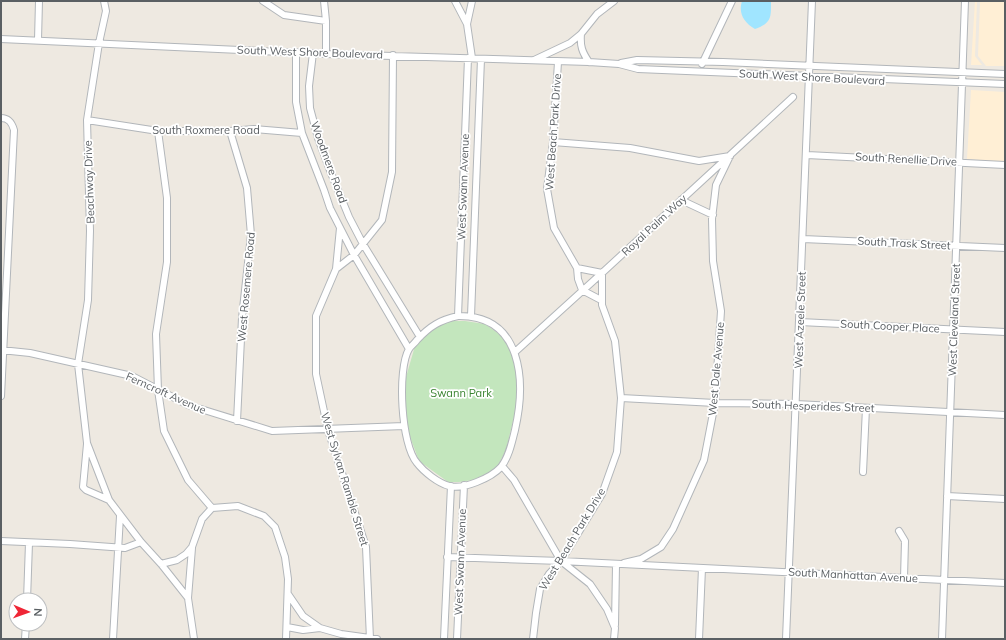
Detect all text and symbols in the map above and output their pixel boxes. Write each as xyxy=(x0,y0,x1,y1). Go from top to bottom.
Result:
street label: South West Shore Boulevard xyxy=(237,42,383,62)
street label: South West Shore Boulevard xyxy=(739,66,885,88)
street label: West Beach Park Drive xyxy=(542,73,564,191)
street label: Woodmere Road xyxy=(308,119,350,205)
street label: South Roxmere Road xyxy=(152,123,260,137)
street label: West Swann Avenue xyxy=(454,133,472,241)
street label: Beachway Drive xyxy=(81,140,97,224)
street label: South Renellie Drive xyxy=(855,149,957,169)
street label: Royal Palm Way xyxy=(618,191,690,259)
street label: West Rosemere Road xyxy=(234,231,258,343)
street label: South Trask Street xyxy=(857,234,951,252)
street label: West Cleveland Street xyxy=(945,263,963,377)
street label: West Azeele Street xyxy=(791,271,809,369)
street label: South Cooper Place xyxy=(840,316,940,336)
street label: West Dale Avenue xyxy=(705,321,727,417)
street label: Ferncroft Avenue xyxy=(124,369,208,417)
park label: Swann Park xyxy=(430,386,492,400)
street label: South Hesperides Street xyxy=(751,397,875,415)
street label: West Sylvan Ramble Street xyxy=(318,411,372,548)
street label: West Beach Park Drive xyxy=(536,485,608,593)
street label: West Swann Avenue xyxy=(451,508,469,616)
street label: South Manhattan Avenue xyxy=(788,565,918,585)
north arrow xyxy=(8,592,48,632)
text: N xyxy=(31,608,45,617)

